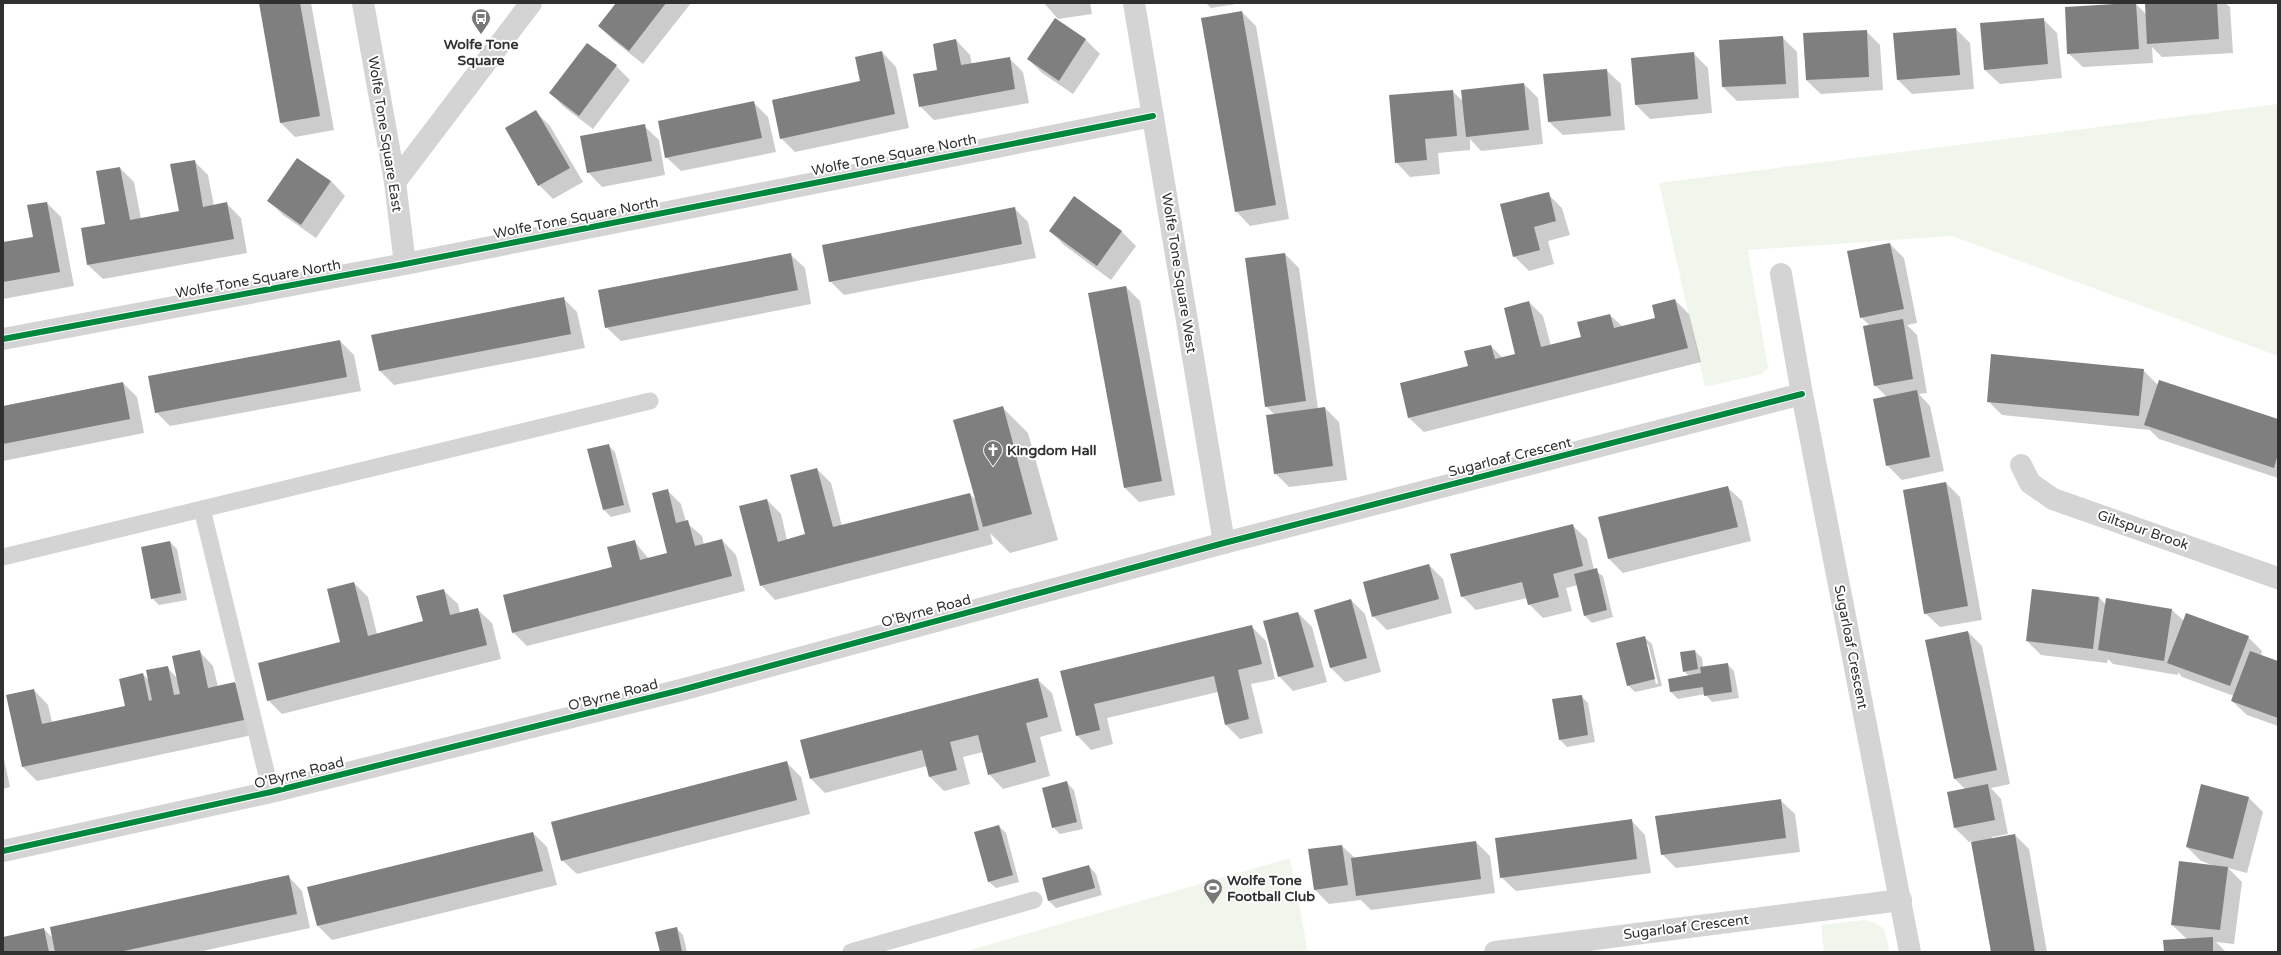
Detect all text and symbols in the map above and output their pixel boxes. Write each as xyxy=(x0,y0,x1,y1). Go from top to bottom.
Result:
bus stop icon: Wolfe Tone Square xyxy=(470,7,492,35)
place label: Wolfe Tone Square xyxy=(444,36,518,69)
street label: Wolfe Tone Square East xyxy=(364,55,406,214)
street label: Wolfe Tone Square North xyxy=(810,131,978,179)
street label: Wolfe Tone Square West xyxy=(1158,192,1200,355)
street label: Wolfe Tone Square North xyxy=(492,194,660,242)
street label: Wolfe Tone Square North xyxy=(174,256,342,302)
street label: Sugarloaf Crescent xyxy=(1447,433,1574,481)
church icon: Kingdom Hall xyxy=(982,439,1004,467)
place label: Kingdom Hall xyxy=(1007,442,1096,459)
street label: Giltspur Brook xyxy=(2095,506,2191,554)
street label: Sugarloaf Crescent xyxy=(1831,583,1872,711)
street label: O'Byrne Road xyxy=(879,591,973,631)
street label: O'Byrne Road xyxy=(566,676,660,714)
street label: O'Byrne Road xyxy=(252,754,346,792)
place label: Wolfe Tone Football Club xyxy=(1227,872,1315,905)
sports icon: Wolfe Tone Football Club xyxy=(1202,877,1224,905)
street label: Sugarloaf Crescent xyxy=(1622,911,1750,943)

